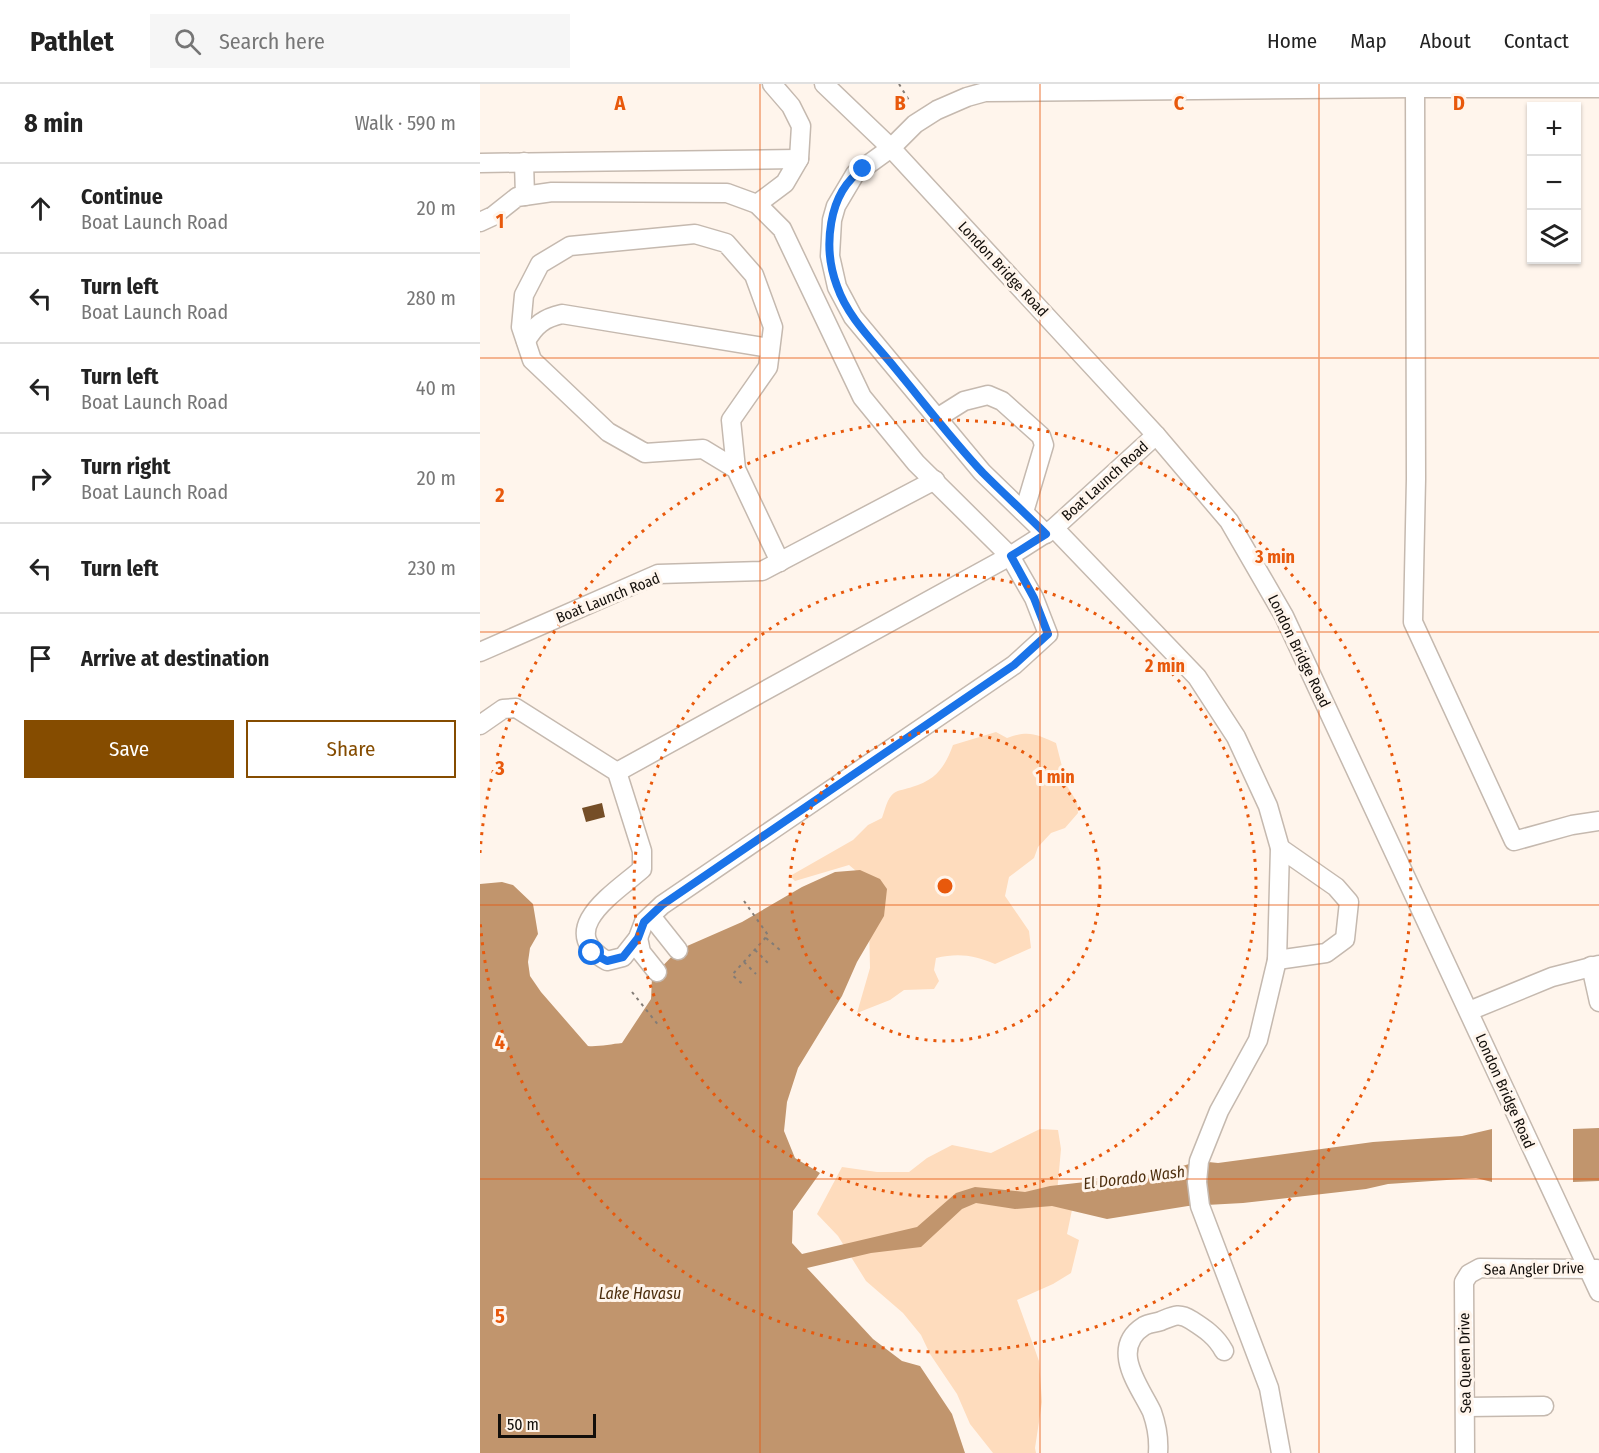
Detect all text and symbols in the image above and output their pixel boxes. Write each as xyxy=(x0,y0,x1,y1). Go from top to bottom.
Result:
search box xyxy=(150,14,570,68)
text: Pathlet xyxy=(30,25,114,58)
icon: search xyxy=(171,25,204,58)
text: Search here xyxy=(219,28,325,55)
text: Home xyxy=(1267,28,1317,54)
text: Map xyxy=(1350,28,1387,54)
text: About xyxy=(1420,28,1471,54)
text: Contact xyxy=(1504,28,1569,54)
text: A xyxy=(614,91,627,115)
text: B xyxy=(894,91,906,115)
text: C xyxy=(1174,91,1185,115)
text: D xyxy=(1453,91,1465,115)
map controls xyxy=(1527,102,1581,264)
button: + xyxy=(1527,102,1581,156)
text: 8 min xyxy=(24,108,83,139)
text: Walk · 590 m xyxy=(355,111,456,135)
route end xyxy=(849,155,875,181)
button: − xyxy=(1527,156,1581,210)
text: Continue xyxy=(81,183,163,210)
icon: ahead xyxy=(24,192,57,225)
text: 20 m xyxy=(417,196,456,220)
text: 1 xyxy=(496,209,504,233)
text: Boat Launch Road xyxy=(81,210,228,234)
button: layers xyxy=(1527,210,1581,264)
street label: London Bridge Road xyxy=(954,218,1052,320)
text: Turn left xyxy=(81,273,159,300)
icon: left xyxy=(24,282,57,315)
text: 280 m xyxy=(407,286,456,310)
text: Boat Launch Road xyxy=(81,300,228,324)
text: Turn left xyxy=(81,363,159,390)
icon: left xyxy=(24,372,57,405)
text: 40 m xyxy=(416,376,456,400)
text: Boat Launch Road xyxy=(81,390,228,414)
street label: Boat Launch Road xyxy=(1058,437,1152,525)
text: Turn right xyxy=(81,453,170,480)
icon: right xyxy=(24,462,57,495)
text: 20 m xyxy=(417,466,456,490)
text: Boat Launch Road xyxy=(81,480,228,504)
text: 2 xyxy=(494,483,505,507)
text: 3 min xyxy=(1254,546,1295,568)
icon: left xyxy=(24,552,57,585)
text: Turn left xyxy=(81,555,159,582)
text: 230 m xyxy=(408,556,456,580)
street label: Boat Launch Road xyxy=(553,569,663,627)
street label: London Bridge Road xyxy=(1264,592,1334,710)
icon: arrive xyxy=(24,642,57,675)
text: Arrive at destination xyxy=(81,645,269,672)
text: 2 min xyxy=(1144,655,1185,677)
button: Save xyxy=(24,720,234,778)
button: Share xyxy=(246,720,456,778)
text: 3 xyxy=(494,756,505,780)
text: 1 min xyxy=(1035,766,1075,788)
centre of rings xyxy=(935,876,955,896)
route start xyxy=(578,939,604,965)
text: 4 xyxy=(495,1030,505,1054)
street label: London Bridge Road xyxy=(1472,1031,1538,1151)
water label: El Dorado Wash xyxy=(1082,1162,1186,1193)
street label: Sea Angler Drive xyxy=(1484,1259,1584,1279)
water label: Lake Havasu xyxy=(599,1284,681,1303)
text: 5 xyxy=(495,1304,505,1328)
street label: Sea Queen Drive xyxy=(1455,1312,1475,1414)
scale bar xyxy=(498,1411,596,1438)
text: 50 m xyxy=(507,1415,539,1434)

